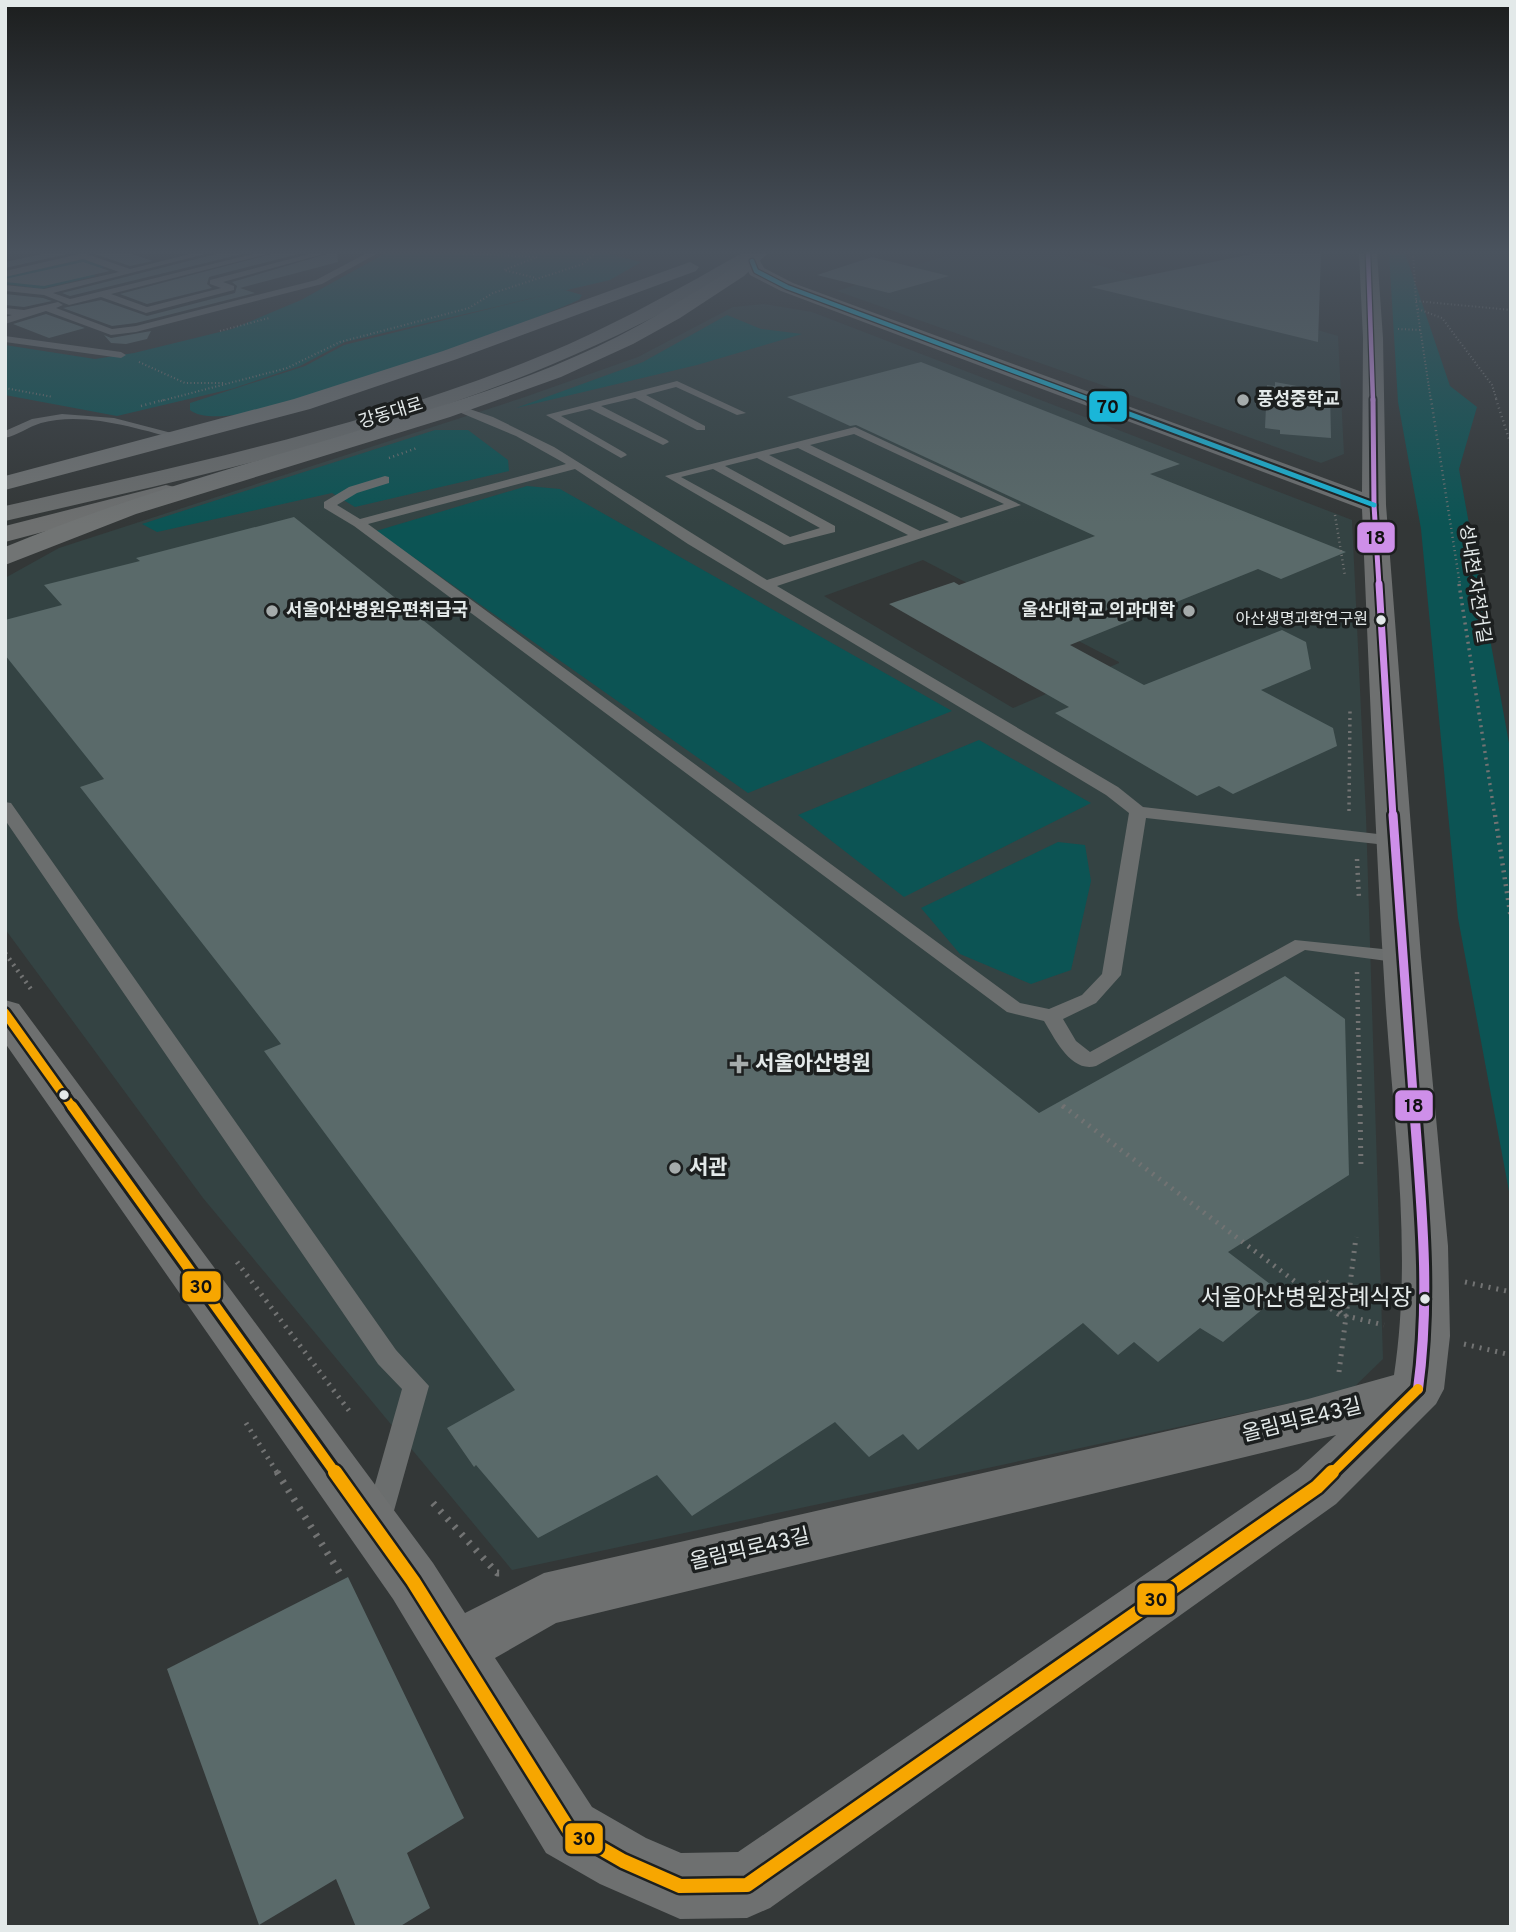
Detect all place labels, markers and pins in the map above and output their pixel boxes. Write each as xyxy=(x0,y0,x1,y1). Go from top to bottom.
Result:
place label: 풍성중학교 xyxy=(1257,389,1340,412)
marker: 풍성중학교 xyxy=(1235,392,1251,408)
place label: 서울아산병원우편취급국 xyxy=(286,600,468,623)
place label: 울산대학교 의과대학 xyxy=(1021,600,1175,623)
marker: 서울아산병원우편취급국 xyxy=(264,603,280,619)
marker: 울산대학교 의과대학 xyxy=(1181,603,1197,619)
place label: 아산생명과학연구원 xyxy=(1236,610,1368,630)
marker: 아산생명과학연구원 xyxy=(1374,613,1388,627)
place label: 서울아산병원 xyxy=(755,1051,871,1078)
marker: 서울아산병원 xyxy=(729,1054,749,1074)
unlabelled marker xyxy=(57,1088,71,1102)
place label: 서관 xyxy=(689,1155,728,1182)
marker: 서관 xyxy=(667,1160,683,1176)
place label: 서울아산병원장례식장 xyxy=(1200,1285,1412,1314)
marker: 서울아산병원장례식장 xyxy=(1418,1292,1432,1306)

